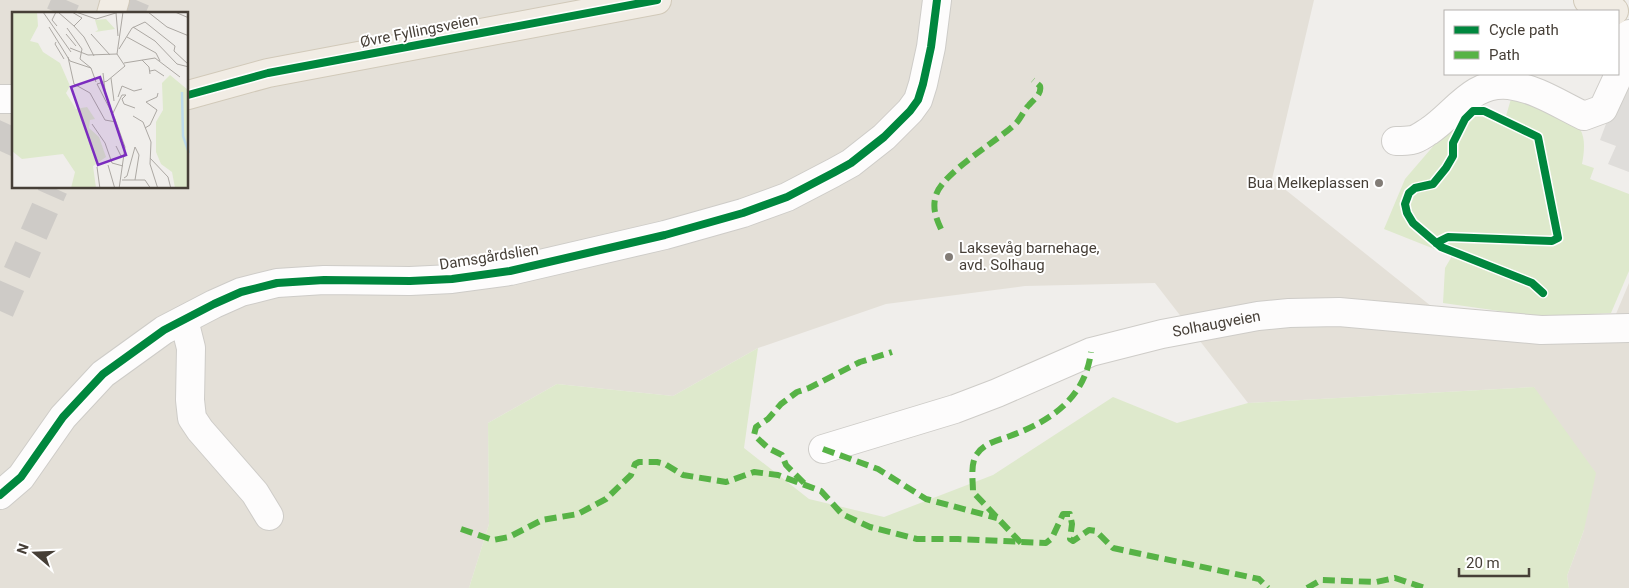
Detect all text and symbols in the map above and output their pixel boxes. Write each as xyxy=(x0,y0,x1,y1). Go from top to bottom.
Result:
legend xyxy=(1444,10,1619,75)
street label: Øvre Fyllingsveien xyxy=(358,11,480,51)
inset map xyxy=(12,12,189,189)
text: Cycle path xyxy=(1489,21,1559,39)
text: Path xyxy=(1489,46,1520,64)
place label: Bua Melkeplassen xyxy=(1247,174,1369,192)
marker: Bua Melkeplassen xyxy=(1373,177,1385,189)
place label: Laksevåg barnehage, avd. Solhaug xyxy=(959,239,1100,274)
street label: Damsgårdslien xyxy=(438,240,540,274)
marker: Laksevåg barnehage, avd. Solhaug xyxy=(943,251,955,263)
street label: Solhaugveien xyxy=(1171,307,1262,341)
north arrow xyxy=(10,528,60,578)
text: N xyxy=(14,541,32,556)
scale bar xyxy=(1459,546,1529,578)
text: 20 m xyxy=(1466,554,1500,572)

